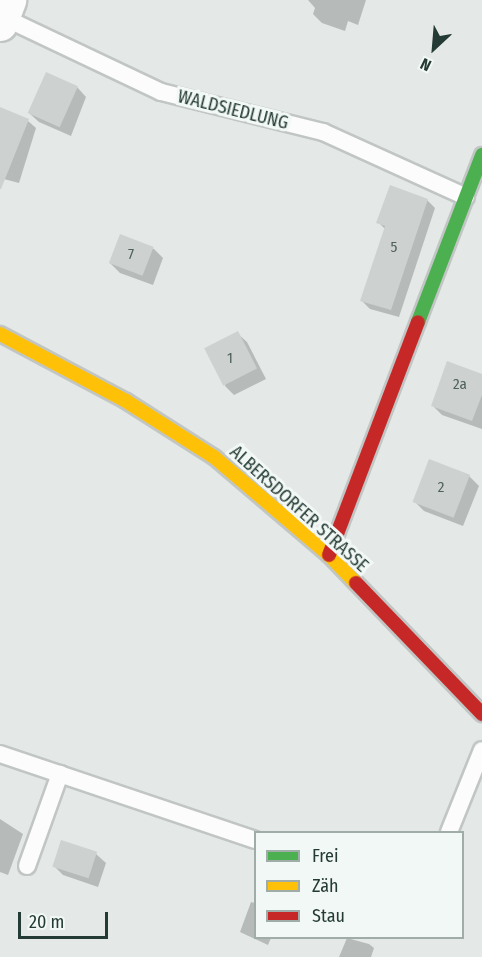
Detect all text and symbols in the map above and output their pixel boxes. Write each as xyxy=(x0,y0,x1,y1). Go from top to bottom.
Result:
north arrow xyxy=(404,18,464,78)
text: N xyxy=(417,54,434,75)
street label: WALDSIEDLUNG xyxy=(175,86,291,134)
house number: 5 xyxy=(391,239,397,257)
house number: 7 xyxy=(128,246,134,264)
house number: 1 xyxy=(227,350,233,368)
house number: 2a xyxy=(453,376,467,394)
street label: ALBERSDORFER STRASSE xyxy=(225,441,373,577)
house number: 2 xyxy=(438,479,444,497)
legend xyxy=(254,831,464,939)
text: Frei xyxy=(312,845,338,867)
text: Zäh xyxy=(312,875,339,897)
scale bar xyxy=(21,900,111,938)
text: Stau xyxy=(312,905,345,927)
text: 20 m xyxy=(29,911,64,933)

